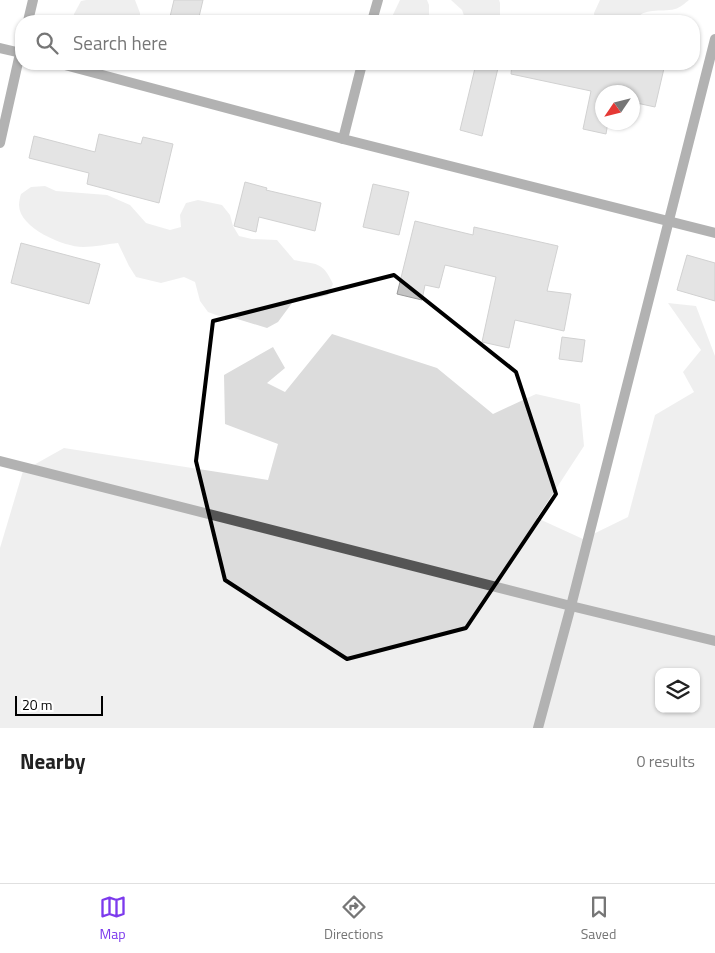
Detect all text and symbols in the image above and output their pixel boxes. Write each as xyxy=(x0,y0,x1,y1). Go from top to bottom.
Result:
search box xyxy=(15,15,700,70)
text: Search here xyxy=(73,28,167,57)
icon: search xyxy=(33,29,61,57)
north arrow xyxy=(595,85,640,130)
map controls xyxy=(655,668,700,713)
button: layers xyxy=(655,668,700,713)
scale bar xyxy=(15,693,102,716)
text: 20 m xyxy=(22,694,52,715)
text: Nearby xyxy=(20,745,85,777)
text: 0 results xyxy=(636,749,695,773)
tab: Map xyxy=(99,893,127,944)
tab: Directions xyxy=(324,893,383,944)
tab: Saved xyxy=(581,893,616,944)

